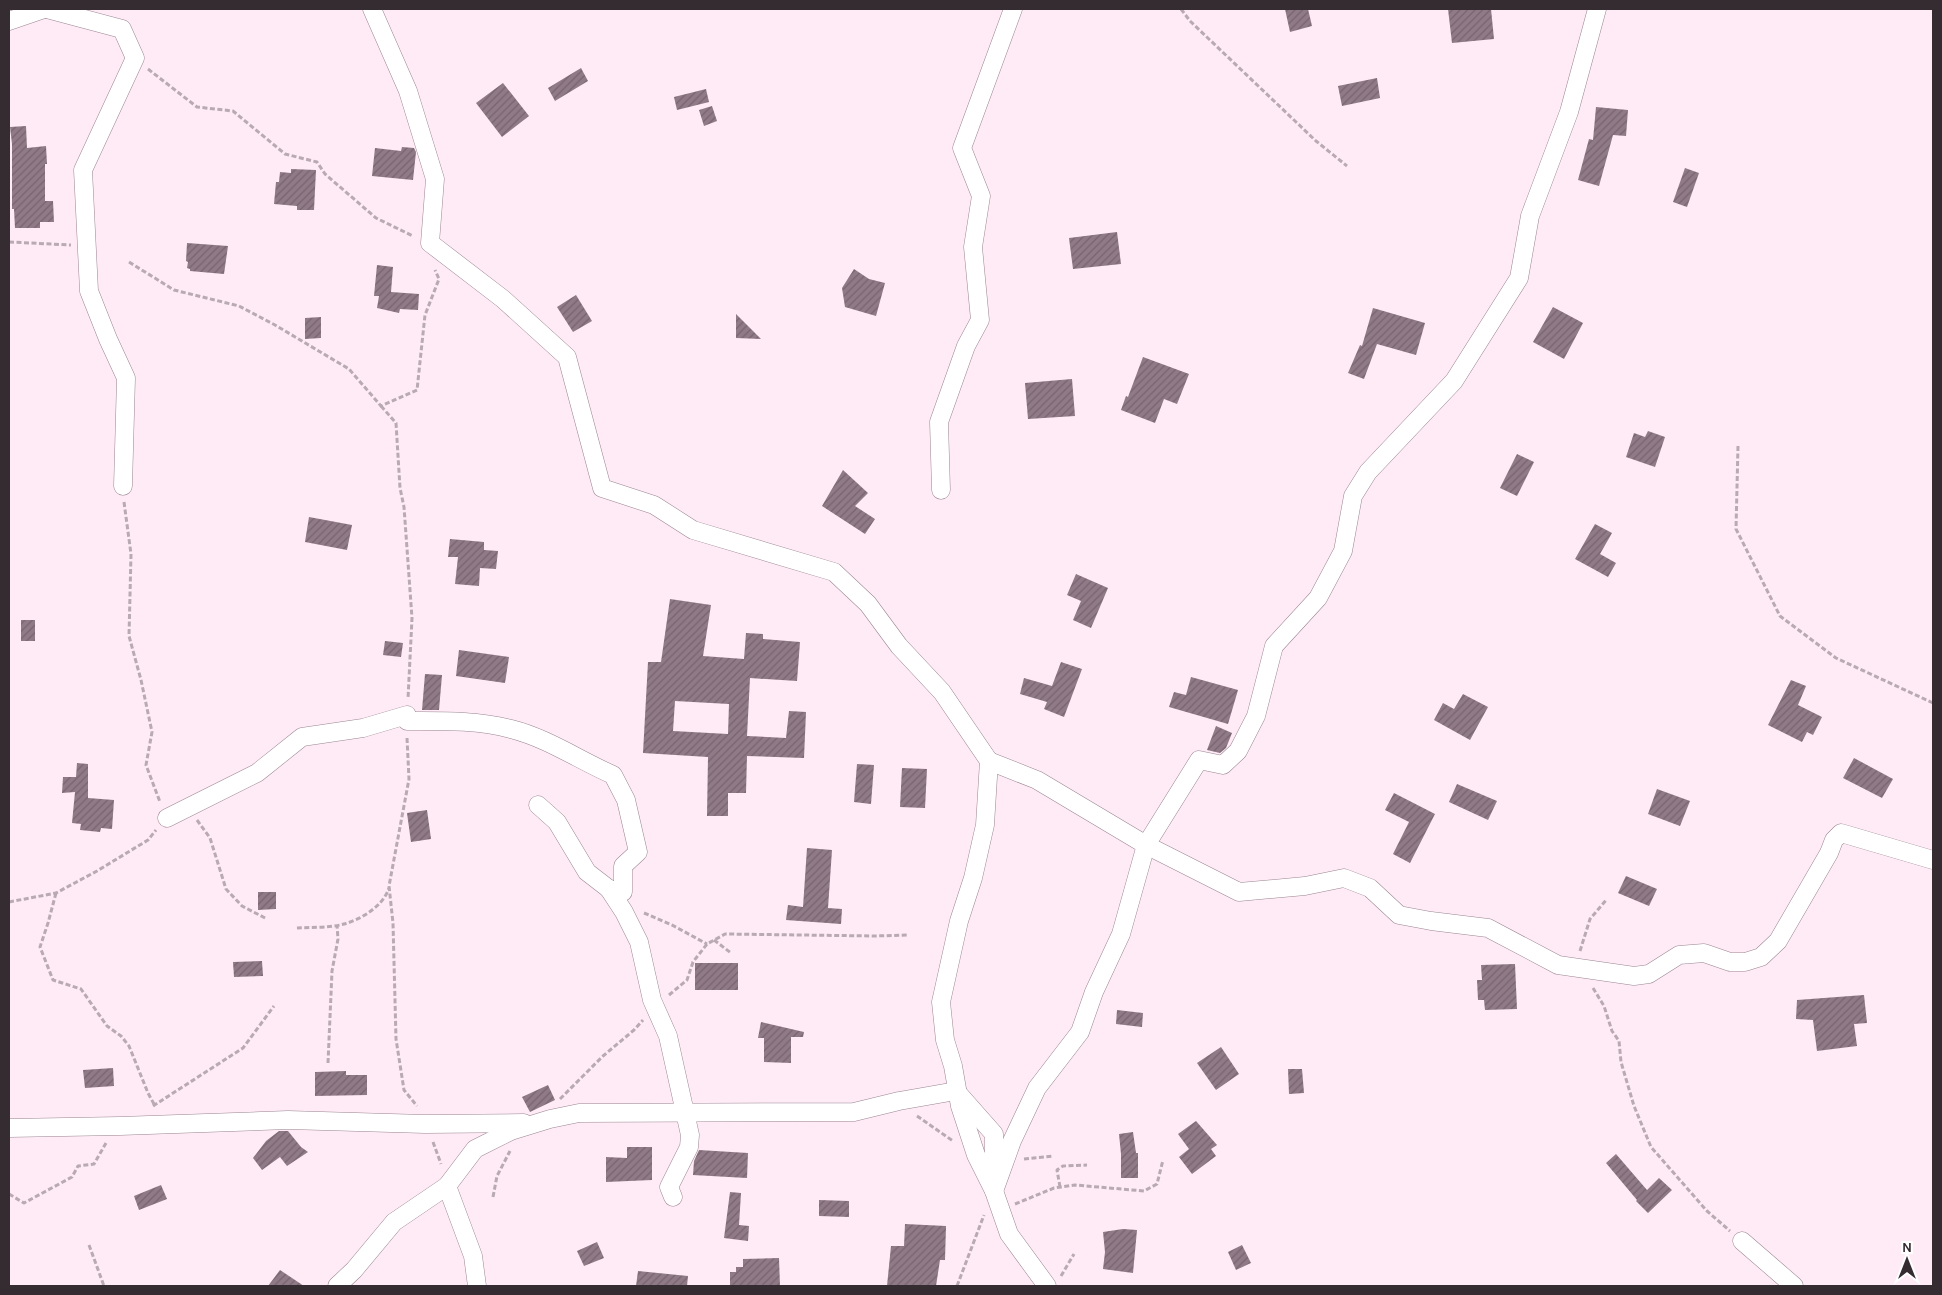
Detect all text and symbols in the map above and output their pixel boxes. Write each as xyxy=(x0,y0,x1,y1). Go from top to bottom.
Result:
north arrow xyxy=(1882,1235,1932,1285)
text: N xyxy=(1902,1239,1912,1256)

